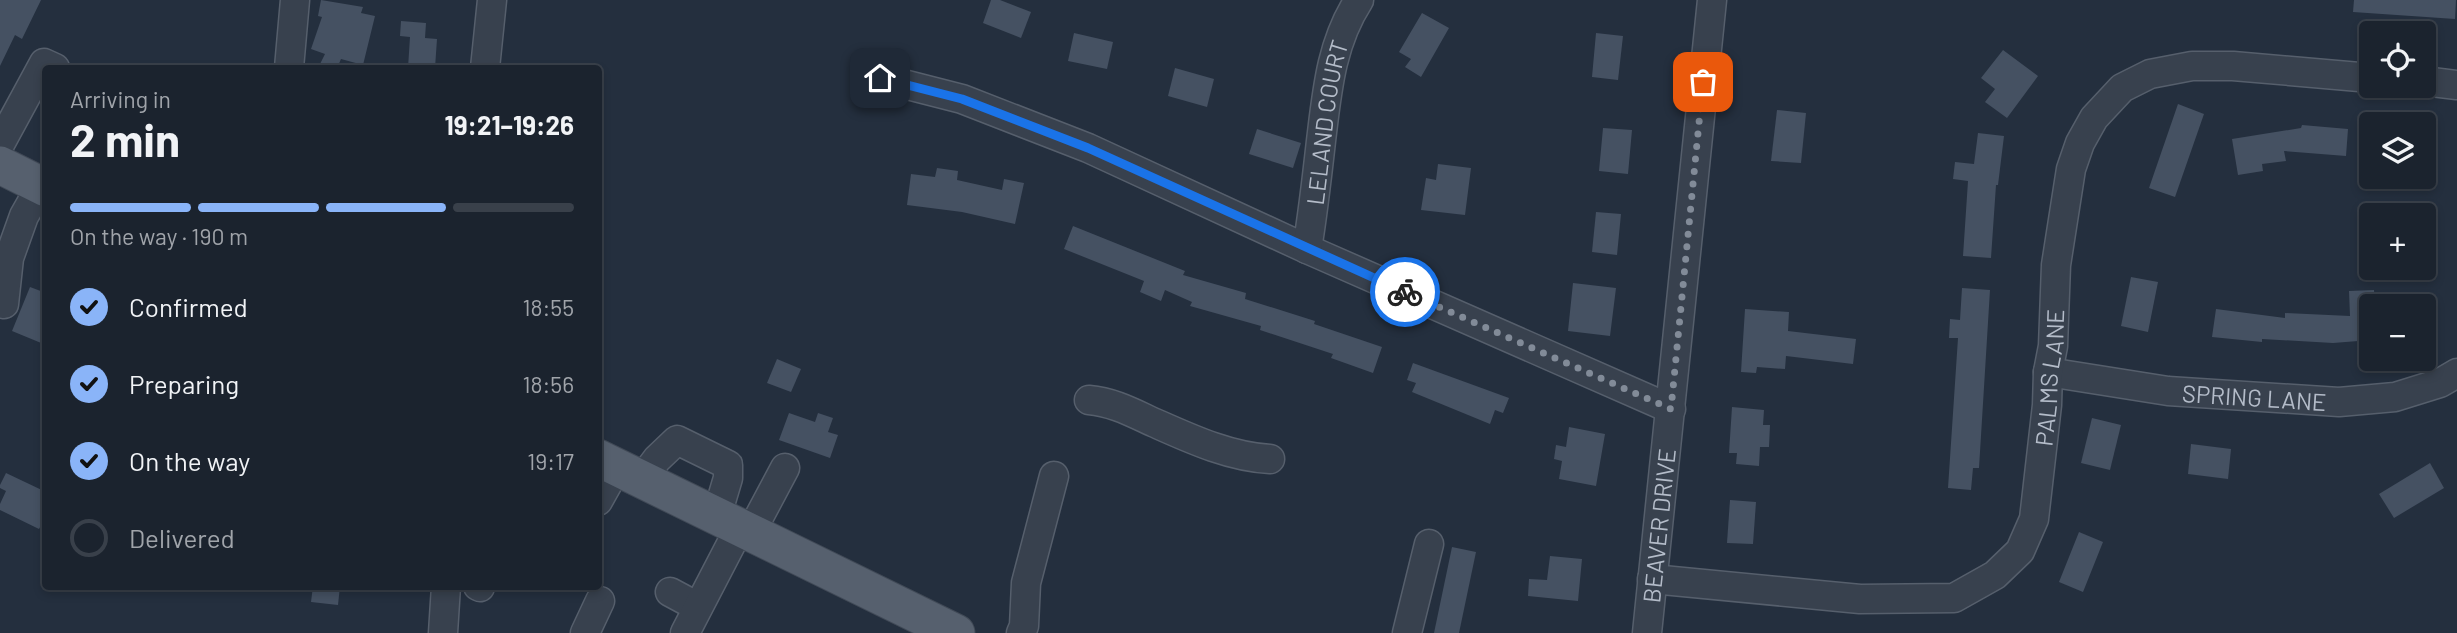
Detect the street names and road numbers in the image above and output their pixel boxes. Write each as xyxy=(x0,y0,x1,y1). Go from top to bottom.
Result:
street label: LELAND COURT xyxy=(1299,36,1353,206)
street label: PALMS LANE xyxy=(2028,309,2069,447)
street label: SPRING LANE xyxy=(2181,377,2327,416)
street label: BEAVER DRIVE xyxy=(1636,447,1680,604)

